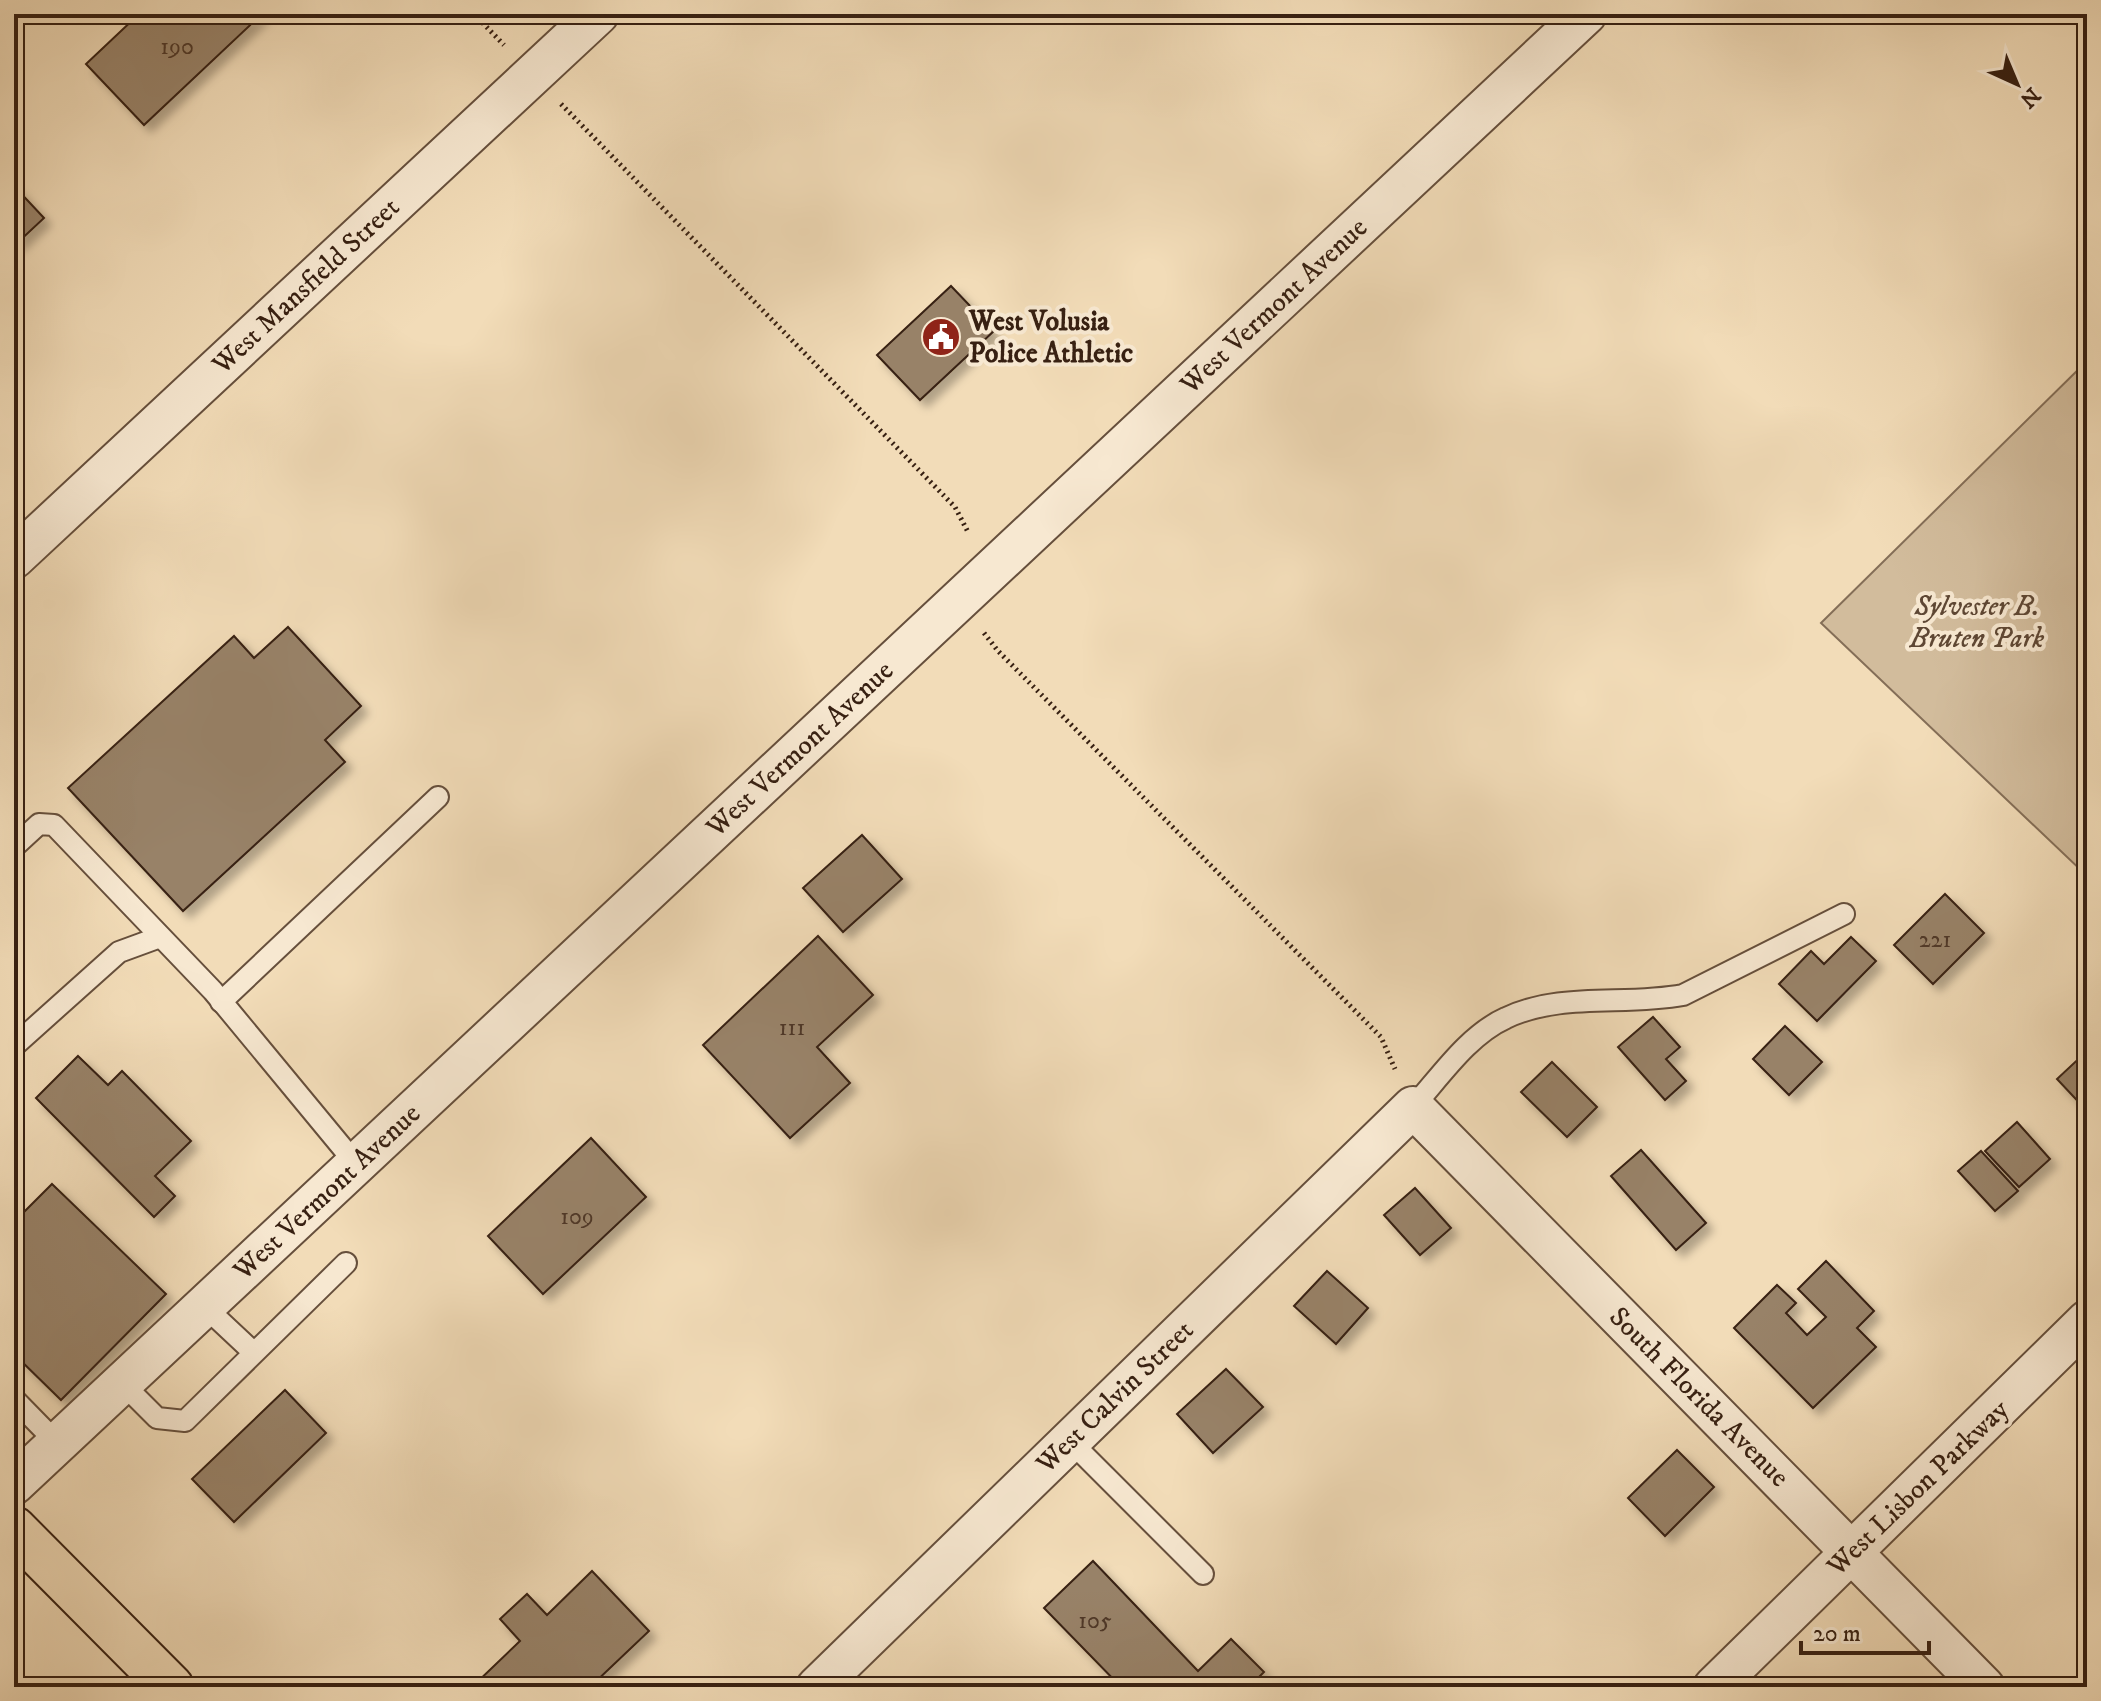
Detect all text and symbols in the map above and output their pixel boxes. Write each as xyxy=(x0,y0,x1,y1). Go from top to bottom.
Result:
house number: 190 xyxy=(160,32,194,62)
north arrow xyxy=(1977,44,2057,124)
text: N xyxy=(2014,81,2046,113)
street label: West Mansfield Street xyxy=(204,190,407,383)
street label: West Vermont Avenue xyxy=(1172,210,1375,402)
place label: West Volusia Police Athletic xyxy=(968,304,1133,371)
public building icon: West Volusia Police Athletic xyxy=(920,316,962,358)
park label: Sylvester B. Bruten Park xyxy=(1909,589,2045,656)
street label: West Vermont Avenue xyxy=(698,653,901,845)
house number: 221 xyxy=(1919,925,1951,955)
house number: 111 xyxy=(779,1013,805,1043)
street label: West Vermont Avenue xyxy=(225,1096,428,1288)
house number: 109 xyxy=(560,1202,594,1232)
street label: South Florida Avenue xyxy=(1602,1300,1796,1494)
street label: West Calvin Street xyxy=(1028,1313,1201,1482)
street label: West Lisbon Parkway xyxy=(1819,1392,2017,1584)
scale bar xyxy=(1801,1605,1929,1655)
house number: 105 xyxy=(1078,1606,1112,1636)
text: 20 m xyxy=(1813,1619,1861,1649)

